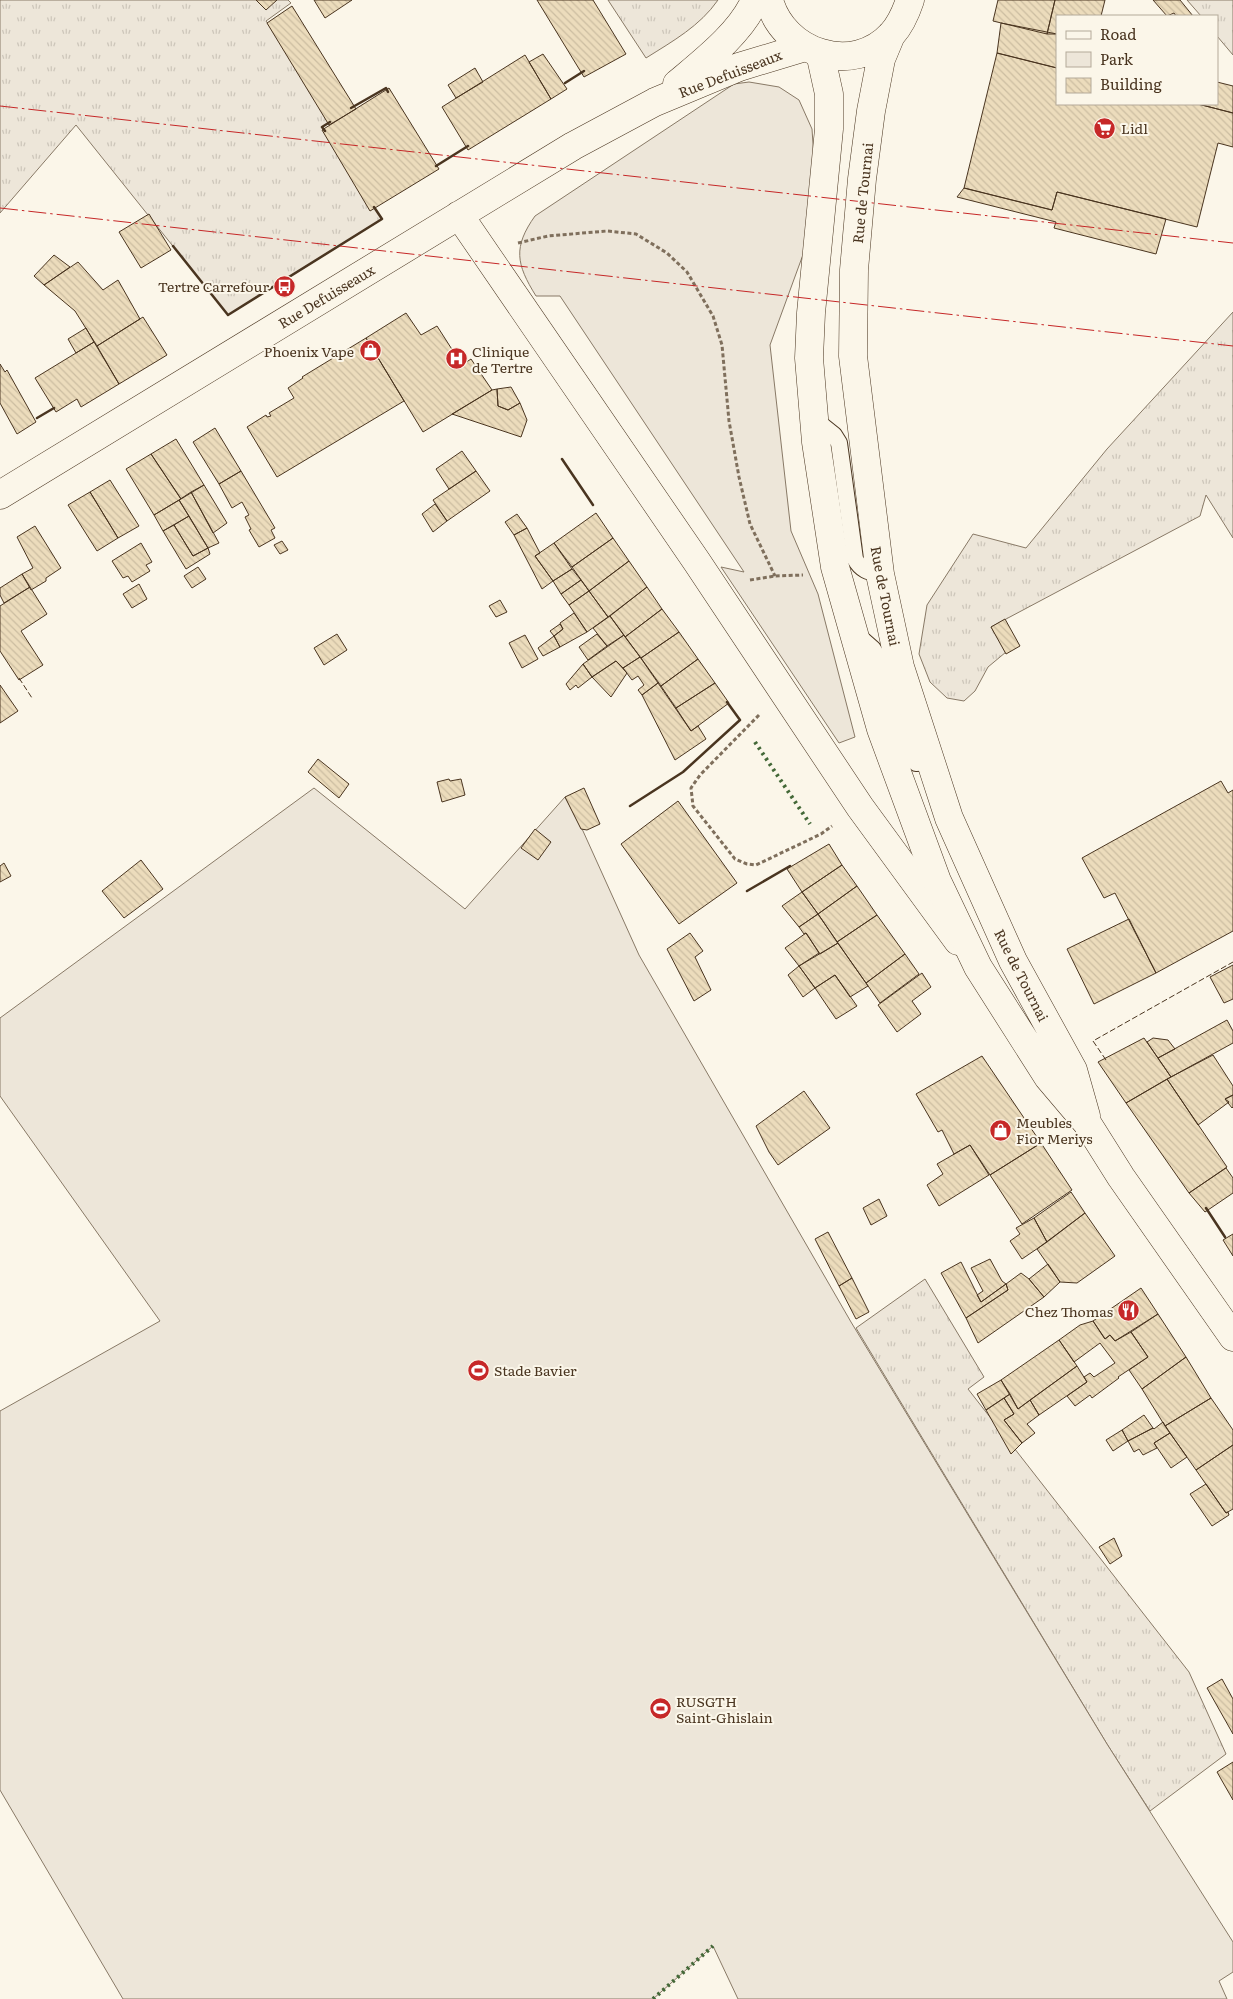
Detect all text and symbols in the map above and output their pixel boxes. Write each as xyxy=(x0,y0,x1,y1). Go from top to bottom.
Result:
legend xyxy=(1056,15,1218,105)
text: Road xyxy=(1100,22,1136,45)
street label: Rue Defuisseaux xyxy=(675,44,785,102)
text: Park xyxy=(1100,47,1134,70)
text: Building xyxy=(1100,72,1162,95)
supermarket icon: Lidl xyxy=(1093,116,1117,140)
place label: Lidl xyxy=(1121,118,1148,138)
street label: Rue de Tournai xyxy=(847,141,877,244)
street label: Rue Defuisseaux xyxy=(274,259,378,333)
bus stop icon: Tertre Carrefour xyxy=(273,274,297,298)
place label: Tertre Carrefour xyxy=(158,276,269,296)
shop icon: Phoenix Vape xyxy=(358,339,382,363)
place label: Phoenix Vape xyxy=(264,341,354,361)
place label: Clinique de Tertre xyxy=(472,341,533,377)
hospital icon: Clinique de Tertre xyxy=(444,347,468,371)
street label: Rue de Tournai xyxy=(867,544,906,648)
street label: Rue de Tournai xyxy=(990,925,1054,1025)
place label: Meubles Fior Meriys xyxy=(1016,1112,1092,1148)
shop icon: Meubles Fior Meriys xyxy=(988,1118,1012,1142)
restaurant icon: Chez Thomas xyxy=(1117,1299,1141,1323)
place label: Chez Thomas xyxy=(1025,1301,1113,1321)
sports icon: Stade Bavier xyxy=(466,1358,490,1382)
place label: Stade Bavier xyxy=(494,1360,577,1380)
place label: RUSGTH Saint-Ghislain xyxy=(676,1691,773,1727)
sports icon: RUSGTH Saint-Ghislain xyxy=(648,1697,672,1721)

